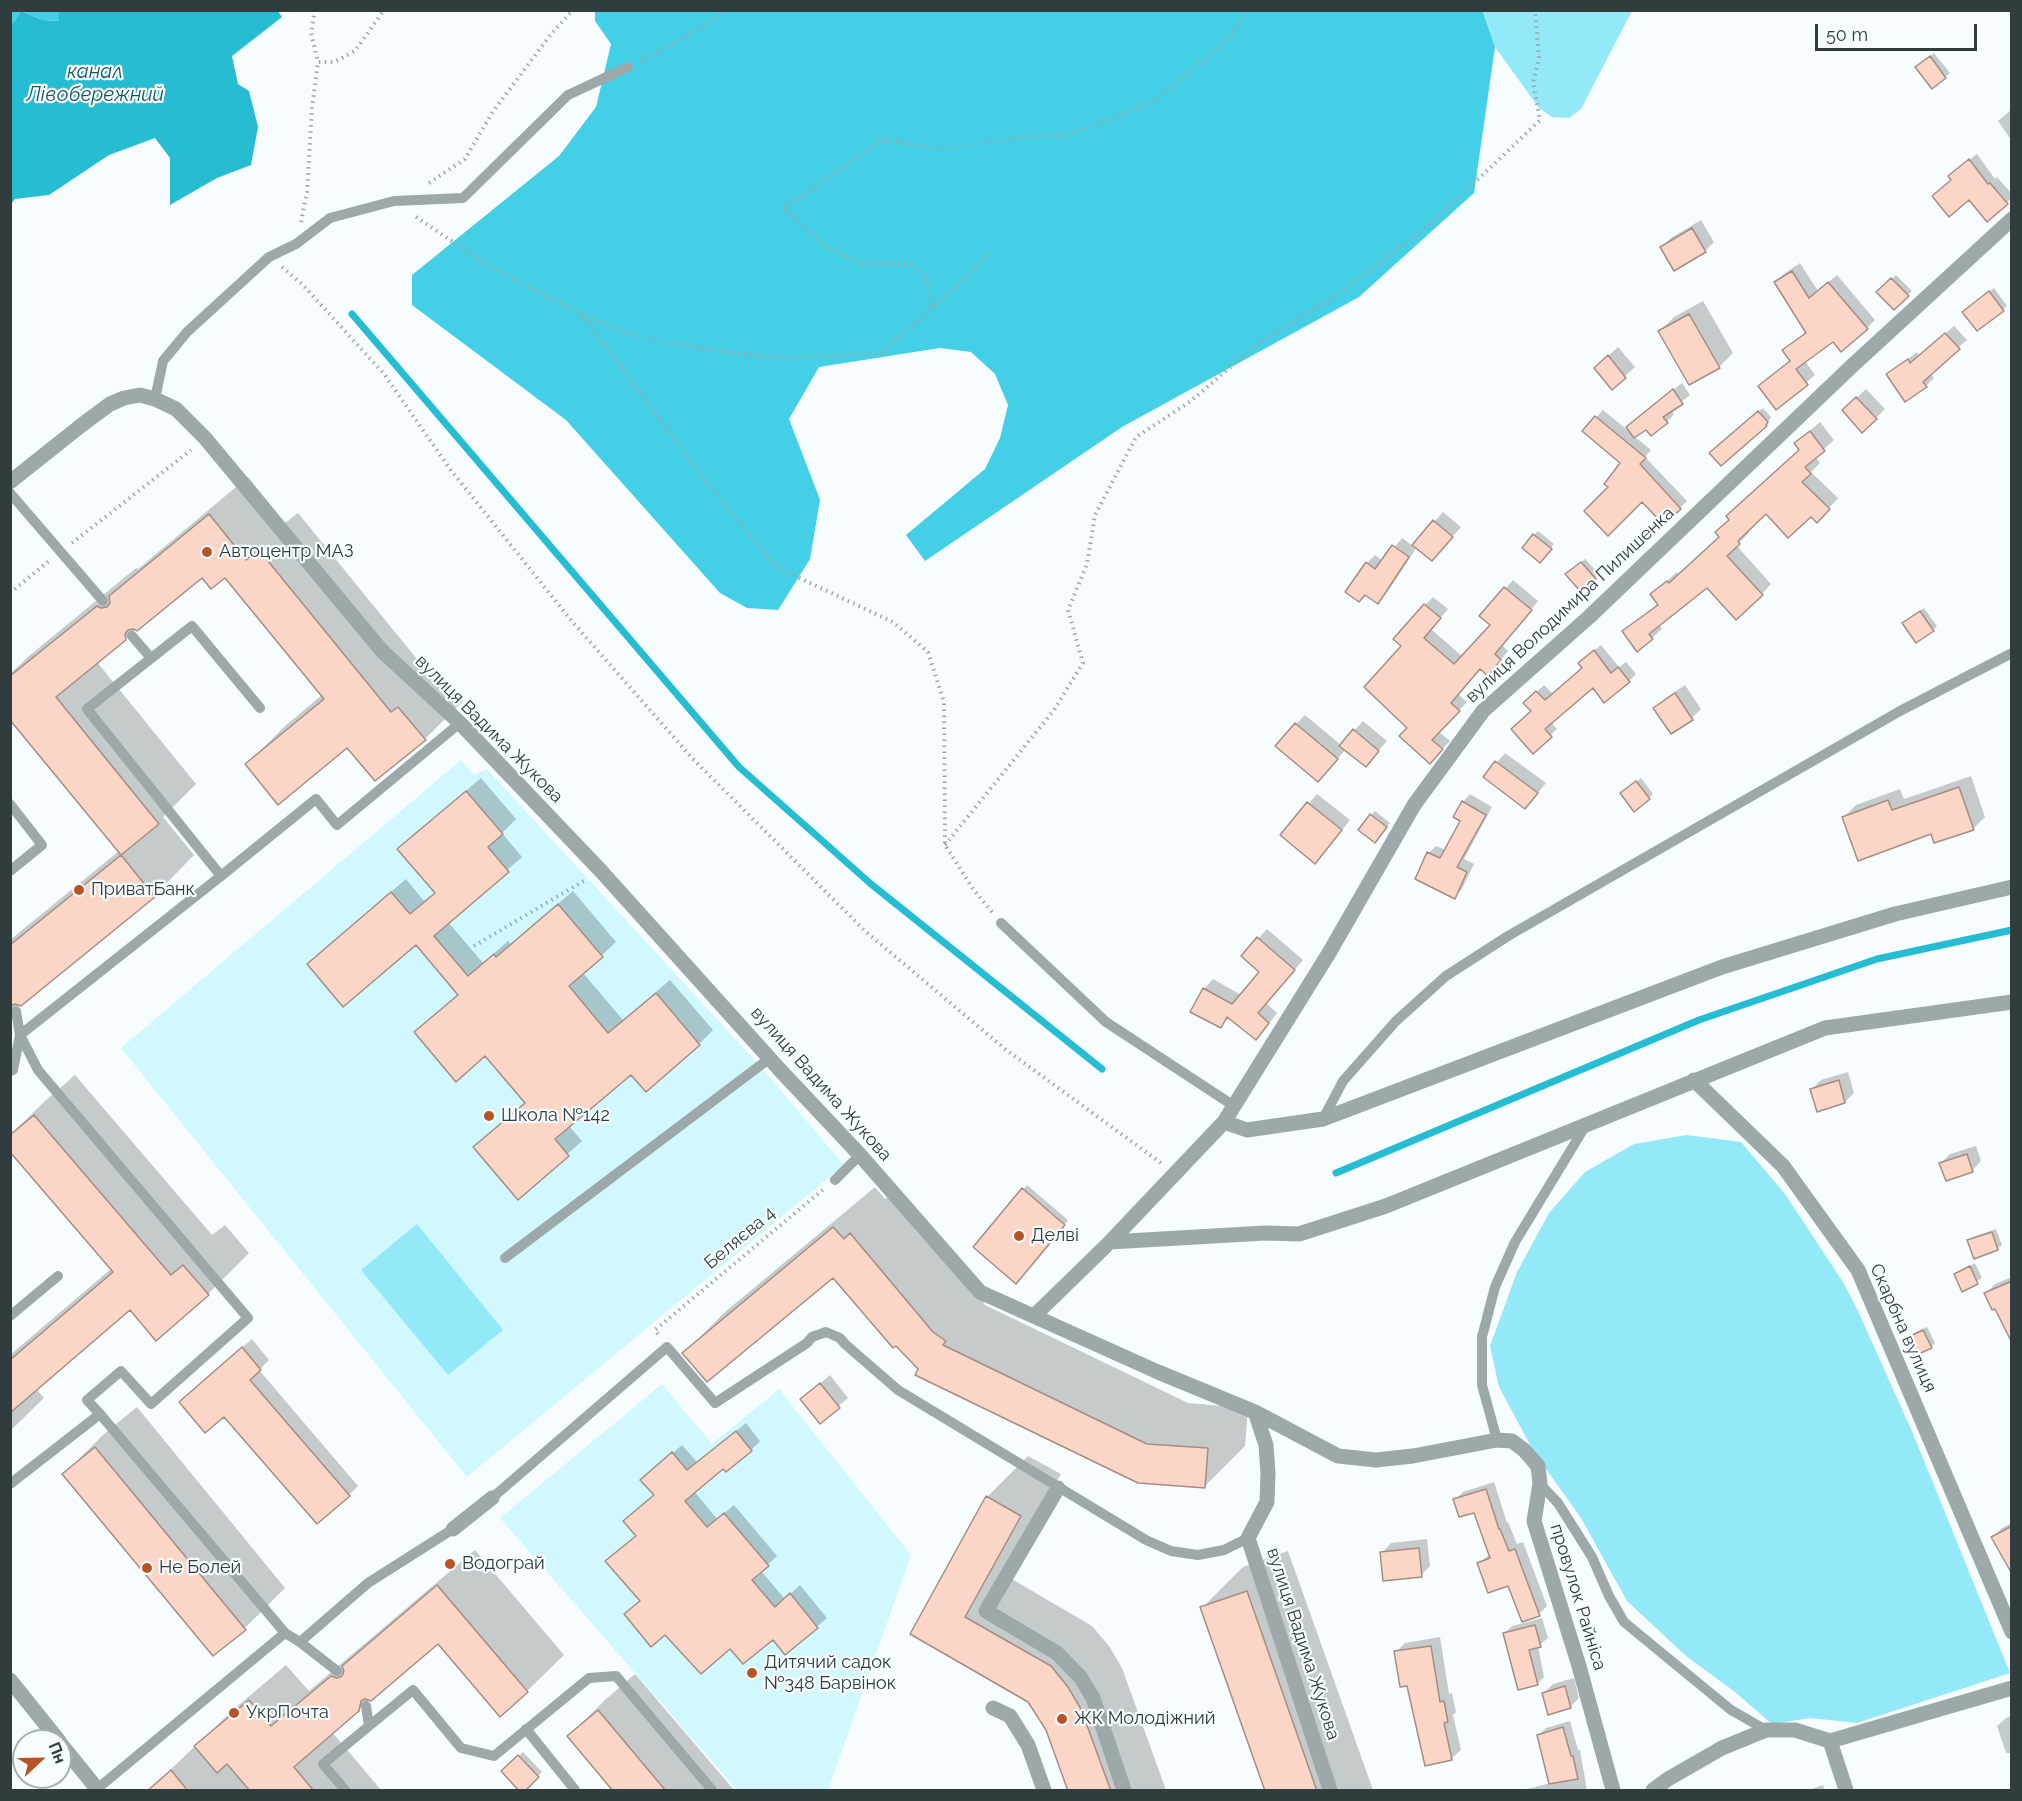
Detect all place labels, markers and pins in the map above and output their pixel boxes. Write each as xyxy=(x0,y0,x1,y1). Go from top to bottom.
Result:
place label: Автоцентр МАЗ xyxy=(219,541,354,563)
marker: Автоцентр МАЗ xyxy=(200,545,214,559)
place label: ПриватБанк xyxy=(91,879,195,901)
marker: ПриватБанк xyxy=(72,883,86,897)
place label: Школа №142 xyxy=(501,1105,610,1127)
marker: Школа №142 xyxy=(482,1109,496,1123)
place label: Делві xyxy=(1031,1225,1079,1247)
marker: Делві xyxy=(1012,1229,1026,1243)
place label: Водограй xyxy=(462,1553,545,1575)
place label: Не Болей xyxy=(159,1557,241,1579)
marker: Водограй xyxy=(443,1557,457,1571)
marker: Не Болей xyxy=(140,1561,154,1575)
place label: Дитячий садок №348 Барвінок xyxy=(764,1652,896,1694)
marker: Дитячий садок №348 Барвінок xyxy=(745,1666,759,1680)
place label: УкрПочта xyxy=(246,1702,329,1724)
marker: УкрПочта xyxy=(227,1706,241,1720)
place label: ЖК Молодіжний xyxy=(1074,1708,1215,1730)
marker: ЖК Молодіжний xyxy=(1055,1712,1069,1726)

